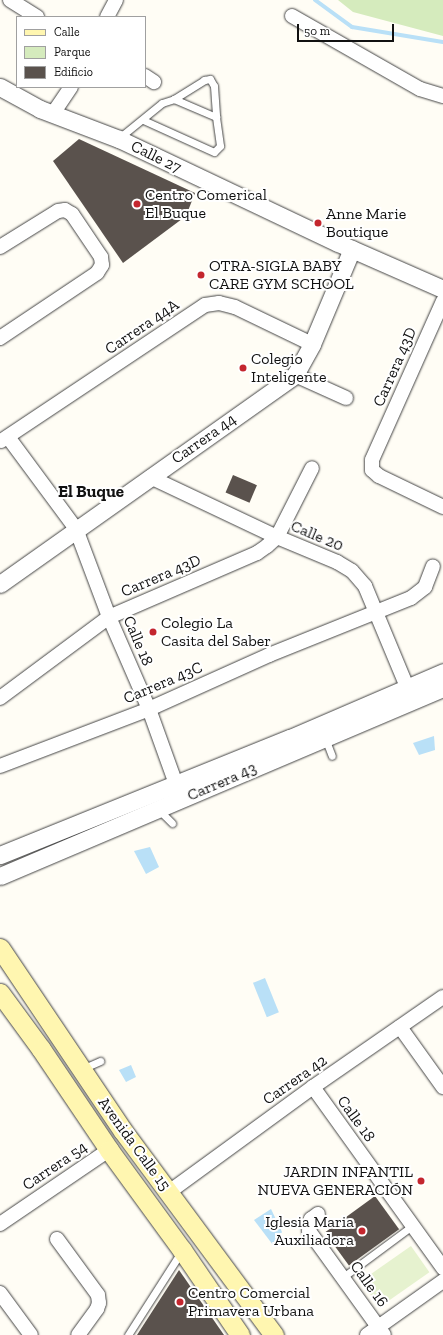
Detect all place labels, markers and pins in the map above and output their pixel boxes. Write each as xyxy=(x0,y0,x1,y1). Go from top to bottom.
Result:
place label: Centro Comerical El Buque xyxy=(145,185,267,223)
marker: Centro Comerical El Buque xyxy=(132,199,142,209)
place label: Anne Marie Boutique xyxy=(326,204,406,242)
marker: Anne Marie Boutique xyxy=(313,218,323,228)
place label: OTRA-SIGLA BABY CARE GYM SCHOOL xyxy=(209,256,354,294)
marker: OTRA-SIGLA BABY CARE GYM SCHOOL xyxy=(196,270,206,280)
place label: Colegio Inteligente xyxy=(251,349,326,387)
marker: Colegio Inteligente xyxy=(238,363,248,373)
place label: Colegio La Casita del Saber xyxy=(161,613,271,651)
marker: Colegio La Casita del Saber xyxy=(148,627,158,637)
place label: JARDIN INFANTIL NUEVA GENERACIÓN xyxy=(257,1162,413,1200)
marker: JARDIN INFANTIL NUEVA GENERACIÓN xyxy=(416,1176,426,1186)
place label: Iglesia Maria Auxiliadora xyxy=(265,1212,354,1250)
marker: Iglesia Maria Auxiliadora xyxy=(357,1226,367,1236)
place label: Centro Comercial Primavera Urbana xyxy=(188,1283,314,1321)
marker: Centro Comercial Primavera Urbana xyxy=(175,1297,185,1307)

